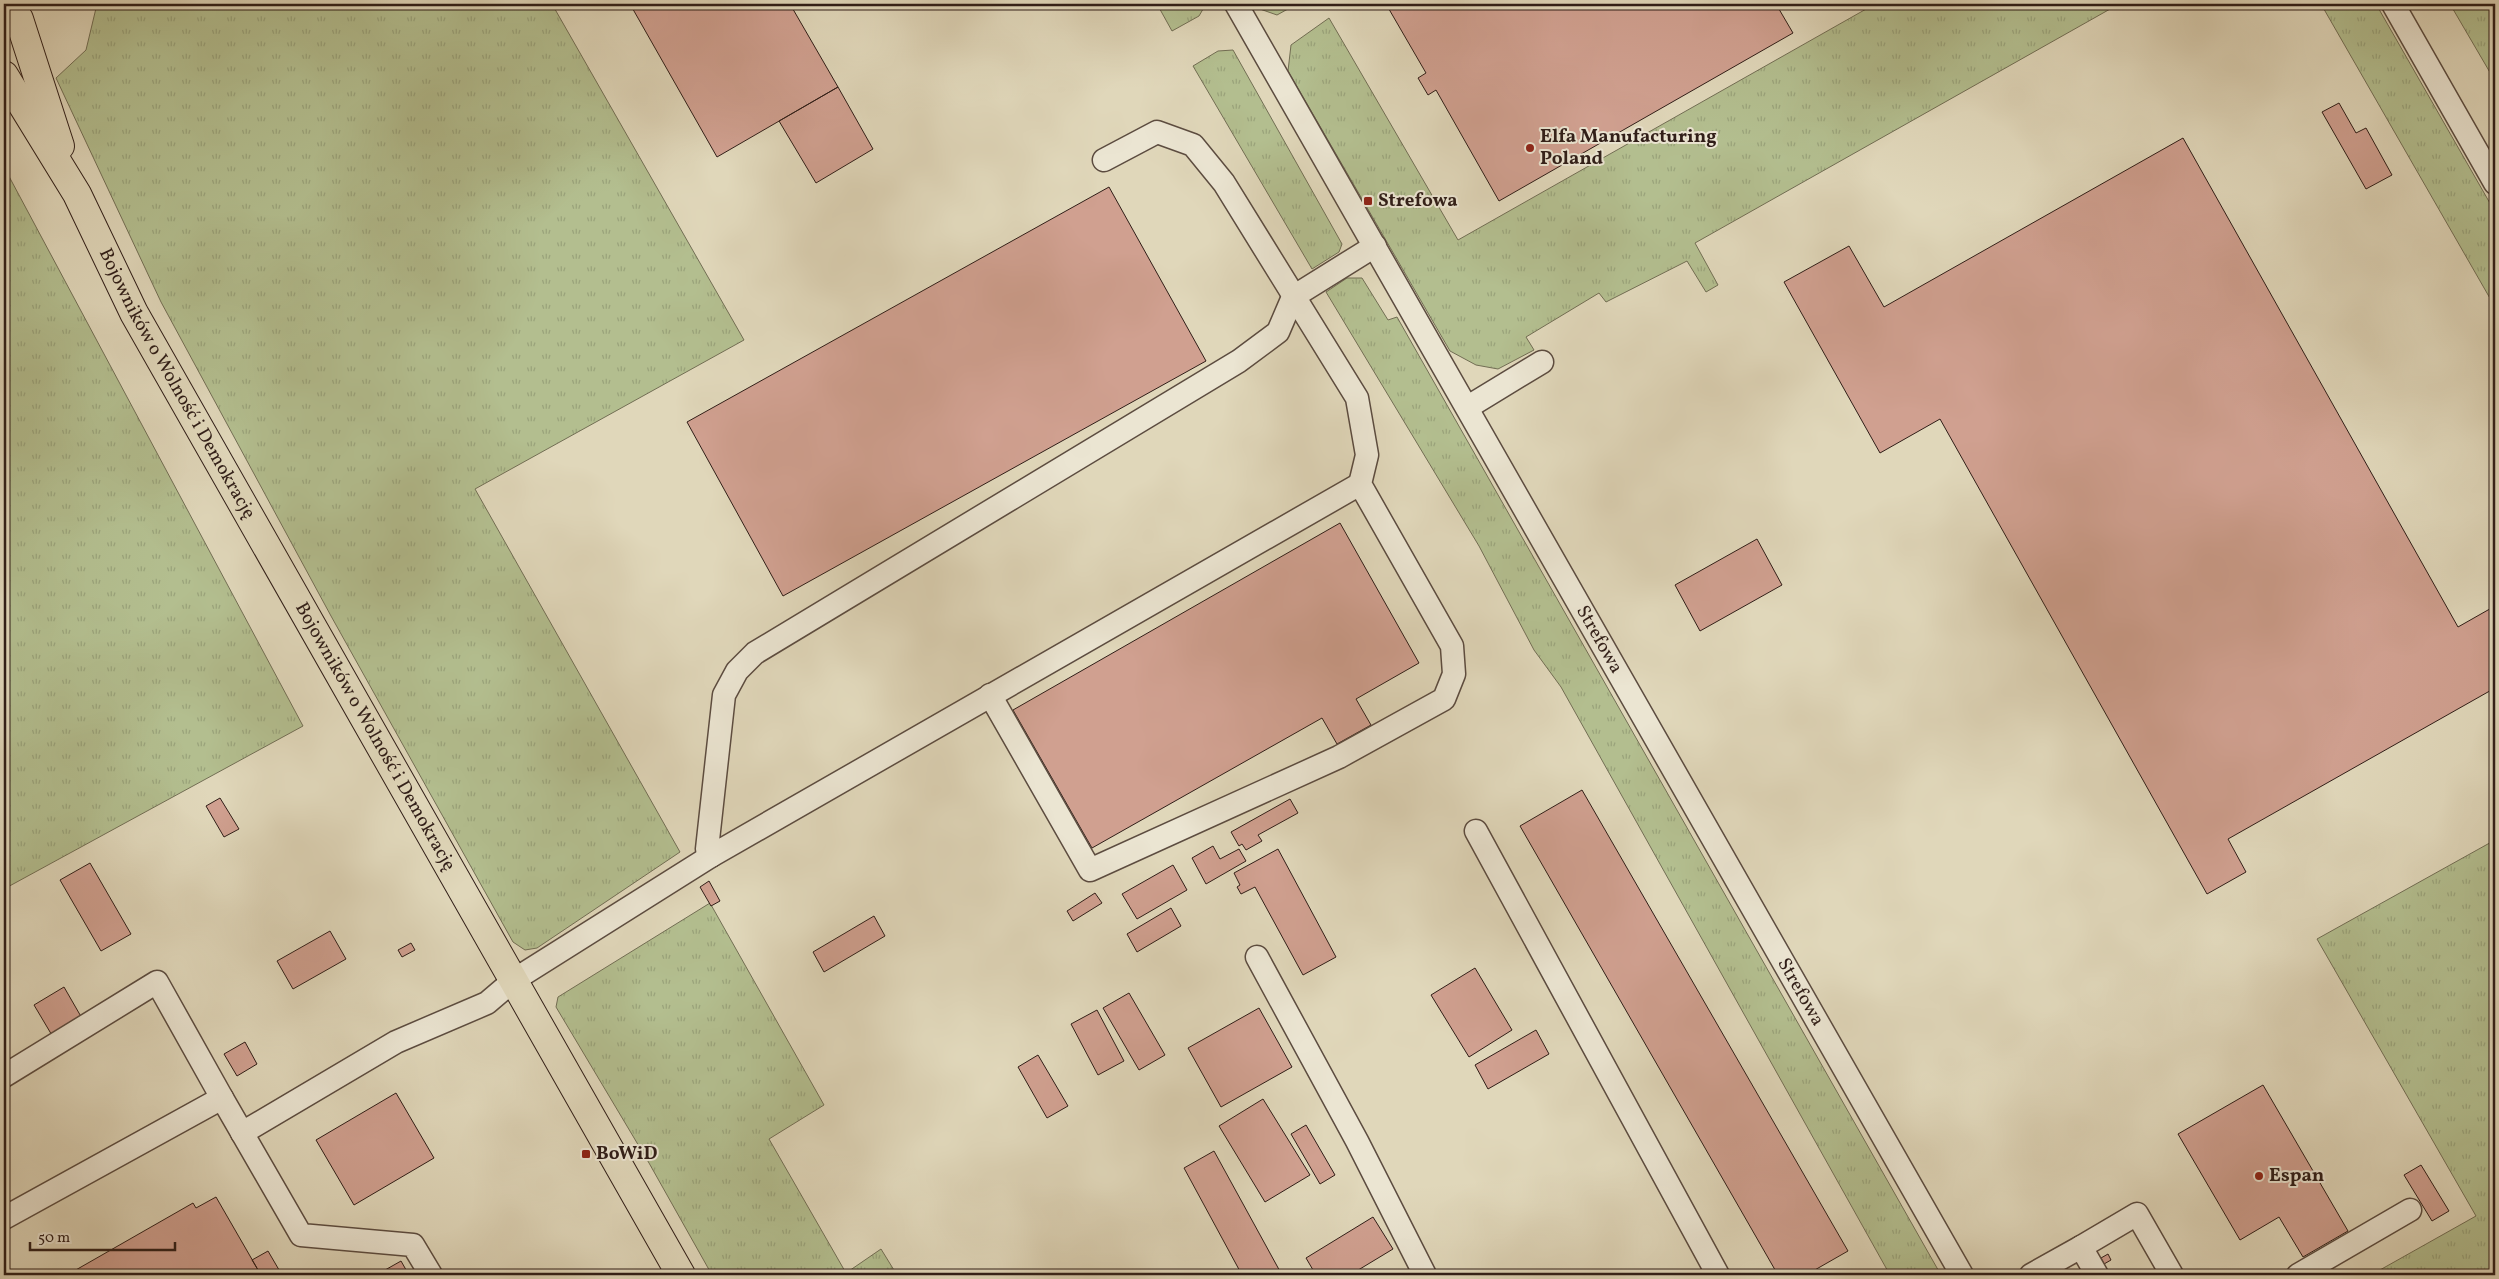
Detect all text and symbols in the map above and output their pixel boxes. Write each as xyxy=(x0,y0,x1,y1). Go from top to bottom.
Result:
place label: Elfa Manufacturing Poland xyxy=(1540,124,1717,172)
marker: Elfa Manufacturing Poland xyxy=(1524,142,1536,154)
place label: Strefowa xyxy=(1378,188,1458,214)
marker: Strefowa xyxy=(1362,195,1374,207)
street label: Bojowników o Wolność i Demokrację xyxy=(92,244,262,524)
street label: Bojowników o Wolność i Demokrację xyxy=(288,598,462,876)
street label: Strefowa xyxy=(1569,601,1629,679)
street label: Strefowa xyxy=(1771,953,1830,1031)
place label: BoWiD xyxy=(596,1141,657,1167)
marker: BoWiD xyxy=(580,1148,592,1160)
place label: Espan xyxy=(2269,1163,2324,1189)
marker: Espan xyxy=(2253,1170,2265,1182)
scale bar xyxy=(30,1219,175,1251)
text: 50 m xyxy=(38,1228,70,1249)

